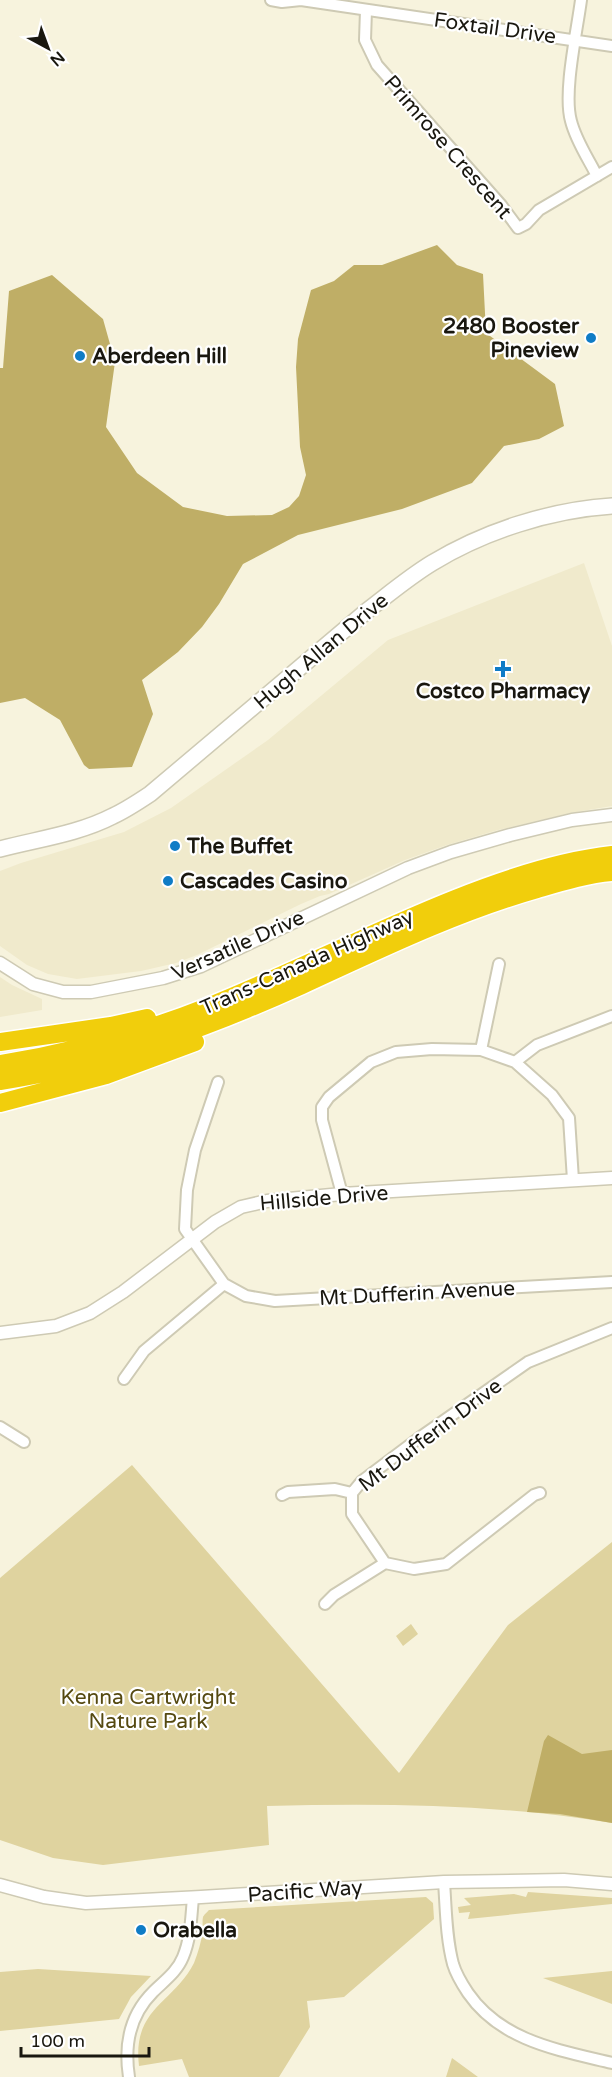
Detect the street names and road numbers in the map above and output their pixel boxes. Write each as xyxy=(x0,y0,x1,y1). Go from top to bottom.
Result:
street label: Foxtail Drive xyxy=(432,8,558,49)
street label: Primrose Crescent xyxy=(378,70,517,224)
street label: Hugh Allan Drive xyxy=(249,588,394,715)
street label: Trans-Canada Highway xyxy=(197,904,418,1021)
street label: Versatile Drive xyxy=(168,905,308,986)
street label: Hillside Drive xyxy=(259,1180,389,1217)
street label: Mt Dufferin Avenue xyxy=(318,1276,516,1311)
street label: Mt Dufferin Drive xyxy=(354,1373,507,1497)
street label: Pacific Way xyxy=(247,1875,363,1908)

